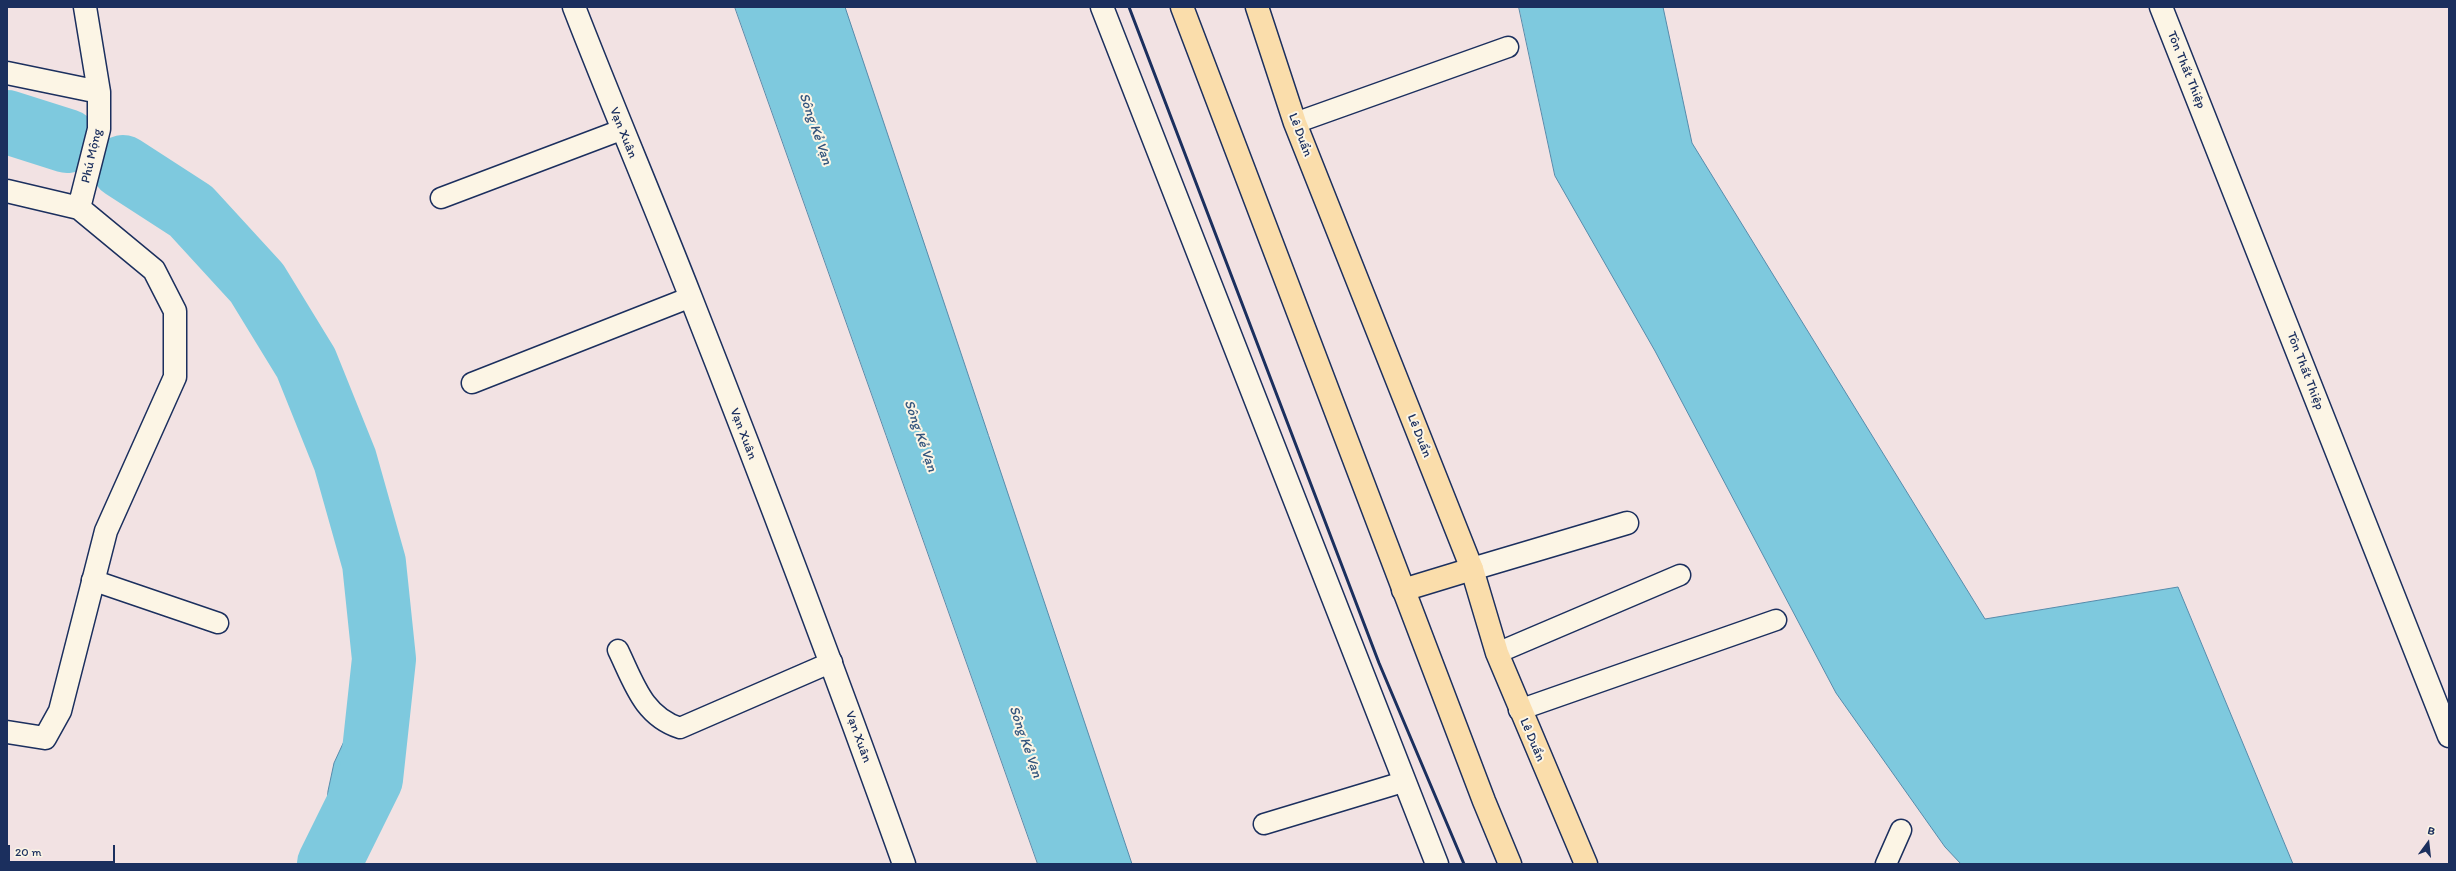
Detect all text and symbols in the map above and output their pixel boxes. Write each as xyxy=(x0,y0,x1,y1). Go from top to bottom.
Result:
street label: Tôn Thất Thiệp xyxy=(2163,29,2209,111)
water label: Sông Kẻ Vạn xyxy=(795,91,835,167)
street label: Vạn Xuân xyxy=(606,105,640,161)
street label: Lê Duẩn xyxy=(1285,111,1315,159)
street label: Phú Mộng xyxy=(78,127,106,185)
street label: Tôn Thất Thiệp xyxy=(2283,330,2327,412)
water label: Sông Kẻ Vạn xyxy=(900,398,940,474)
street label: Vạn Xuân xyxy=(726,406,760,462)
street label: Lê Duẩn xyxy=(1403,412,1435,460)
water label: Sông Kẻ Vạn xyxy=(1005,704,1045,780)
street label: Vạn Xuân xyxy=(841,709,875,765)
street label: Lê Duẩn xyxy=(1516,716,1548,764)
north arrow xyxy=(2408,823,2448,863)
text: B xyxy=(2426,824,2436,838)
scale bar xyxy=(10,837,117,863)
text: 20 m xyxy=(15,845,42,859)

